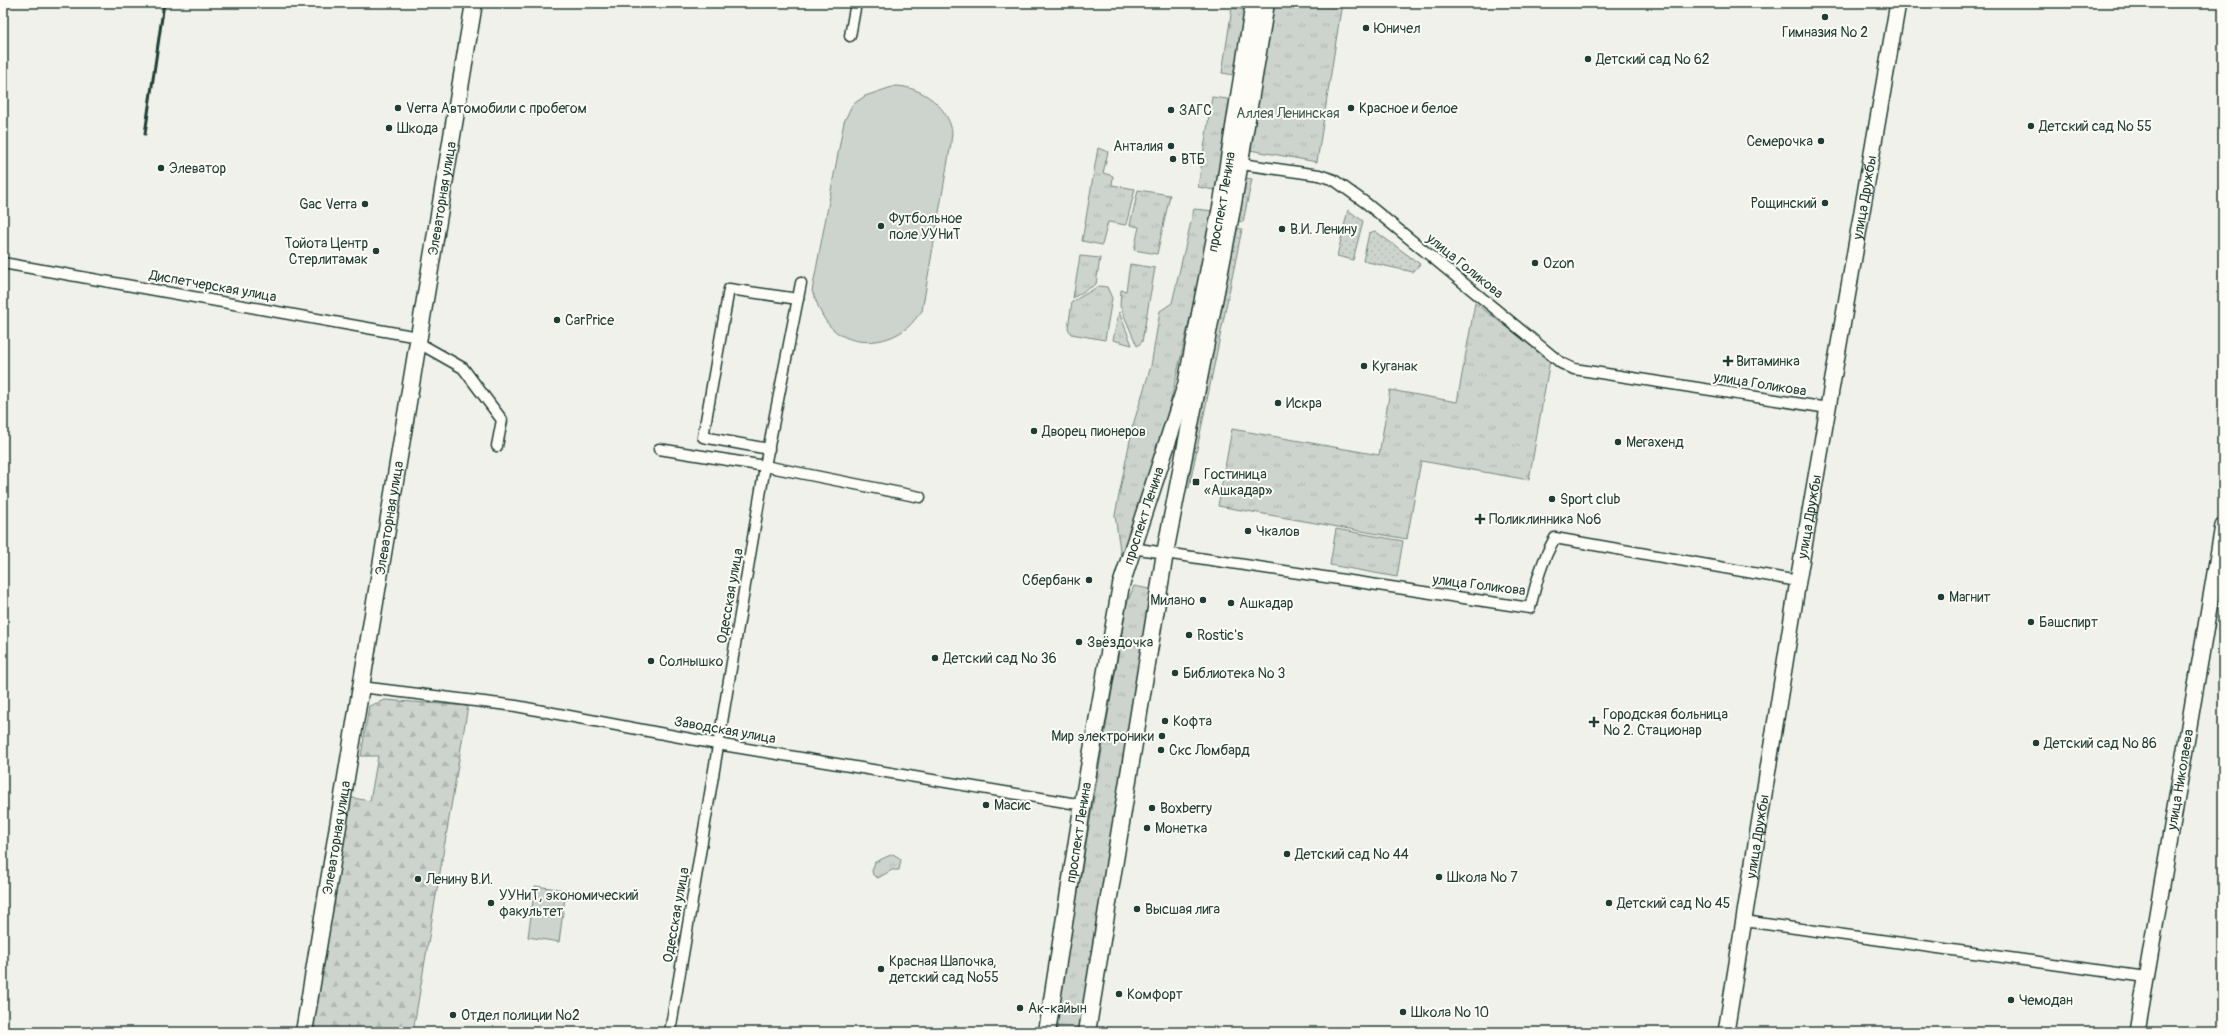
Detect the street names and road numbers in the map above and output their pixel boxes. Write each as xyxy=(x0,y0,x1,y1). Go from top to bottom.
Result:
street label: Элеваторная улица xyxy=(424,140,460,257)
street label: проспект Ленина xyxy=(1204,150,1238,253)
street label: улица Дружбы xyxy=(1849,154,1880,242)
street label: улица Голикова xyxy=(1422,229,1507,302)
street label: Диспетчерская улица xyxy=(147,266,278,306)
street label: улица Голикова xyxy=(1711,368,1808,400)
street label: Элеваторная улица xyxy=(371,460,407,576)
street label: проспект Ленина xyxy=(1120,465,1167,567)
street label: улица Дружбы xyxy=(1793,473,1825,561)
street label: Одесская улица xyxy=(713,547,747,645)
street label: улица Голикова xyxy=(1430,571,1527,599)
street label: Заводская улица xyxy=(673,713,777,747)
street label: улица Николаева xyxy=(2163,728,2197,832)
street label: Элеваторная улица xyxy=(318,779,354,896)
street label: проспект Ленина xyxy=(1062,781,1095,884)
street label: улица Дружбы xyxy=(1742,793,1772,881)
street label: Одесская улица xyxy=(659,866,693,964)

